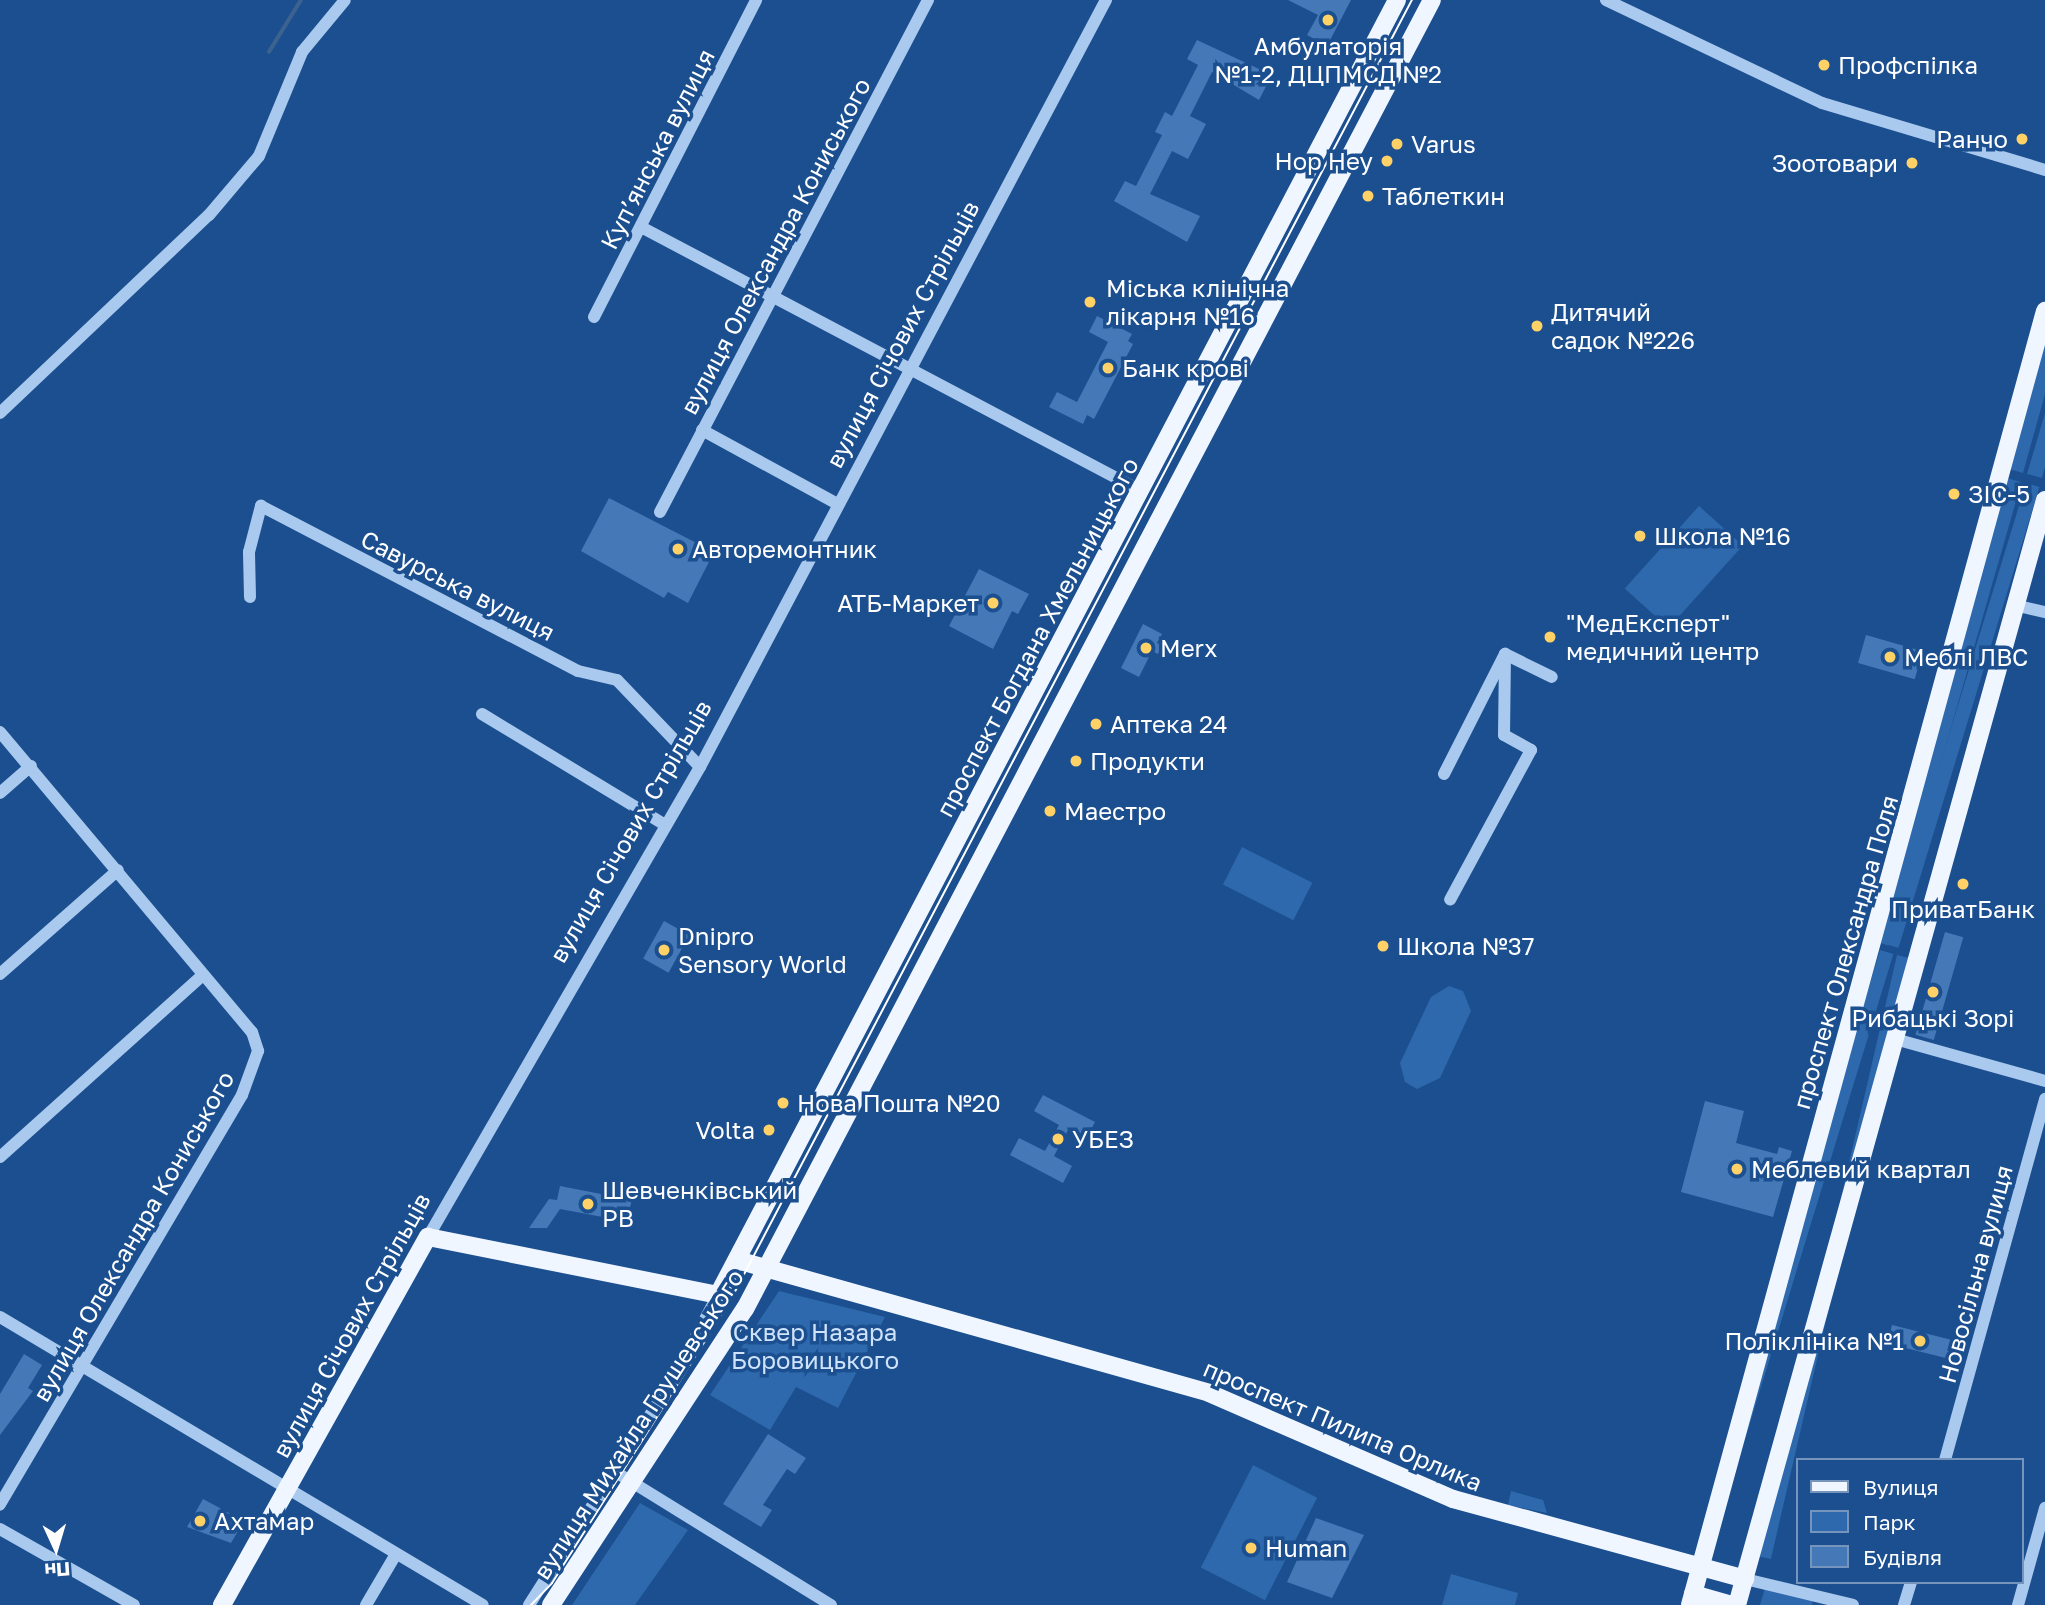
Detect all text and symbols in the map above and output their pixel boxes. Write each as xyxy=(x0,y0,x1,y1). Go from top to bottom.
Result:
marker: Амбулаторія №1-2, ДЦПМСД №2 xyxy=(1320,12,1336,28)
place label: Амбулаторія №1-2, ДЦПМСД №2 xyxy=(1214,32,1442,88)
street label: Купʼянська вулиця xyxy=(594,44,720,254)
place label: Профспілка xyxy=(1838,51,1978,79)
marker: Профспілка xyxy=(1816,57,1832,73)
street label: вулиця Олександра Кониського xyxy=(674,73,876,419)
place label: Ранчо xyxy=(1936,125,2008,153)
place label: Varus xyxy=(1411,130,1476,158)
marker: Ранчо xyxy=(2014,131,2030,147)
marker: Varus xyxy=(1389,136,1405,152)
place label: Hop Hey xyxy=(1274,147,1373,175)
place label: Зоотовари xyxy=(1772,149,1898,177)
marker: Hop Hey xyxy=(1379,153,1395,169)
marker: Зоотовари xyxy=(1904,155,1920,171)
place label: Таблеткин xyxy=(1382,182,1505,210)
marker: Таблеткин xyxy=(1360,188,1376,204)
street label: вулиця Січових Стрільців xyxy=(819,196,985,472)
place label: Міська клінічна лікарня №16 xyxy=(1106,274,1289,330)
marker: Міська клінічна лікарня №16 xyxy=(1080,292,1100,312)
place label: Дитячий садок №226 xyxy=(1551,298,1695,354)
marker: Дитячий садок №226 xyxy=(1529,318,1545,334)
place label: Банк крові xyxy=(1122,354,1249,382)
marker: Банк крові xyxy=(1100,360,1116,376)
street label: проспект Богдана Хмельницького xyxy=(930,453,1144,821)
place label: ЗІС-5 xyxy=(1968,480,2030,508)
marker: ЗІС-5 xyxy=(1946,486,1962,502)
place label: Школа №16 xyxy=(1654,522,1791,550)
street label: Савурська вулиця xyxy=(356,524,560,646)
marker: Школа №16 xyxy=(1632,528,1648,544)
place label: Авторемонтник xyxy=(692,535,877,563)
marker: Авторемонтник xyxy=(670,541,686,557)
place label: АТБ-Маркет xyxy=(837,589,979,617)
marker: АТБ-Маркет xyxy=(985,595,1001,611)
place label: "МедЕксперт" медичний центр xyxy=(1566,609,1759,665)
marker: "МедЕксперт" медичний центр xyxy=(1540,627,1560,647)
place label: Merx xyxy=(1160,634,1217,662)
marker: Merx xyxy=(1138,640,1154,656)
place label: Меблі ЛВС xyxy=(1904,643,2028,671)
marker: Меблі ЛВС xyxy=(1882,649,1898,665)
street label: вулиця Січових Стрільців xyxy=(543,695,717,967)
place label: Аптека 24 xyxy=(1110,710,1228,738)
marker: Аптека 24 xyxy=(1088,716,1104,732)
place label: Продукти xyxy=(1090,747,1205,775)
marker: Продукти xyxy=(1068,753,1084,769)
street label: проспект Олександра Поля xyxy=(1786,792,1904,1112)
place label: Маестро xyxy=(1064,797,1166,825)
marker: Маестро xyxy=(1042,803,1058,819)
marker: ПриватБанк xyxy=(1955,876,1971,892)
place label: ПриватБанк xyxy=(1891,895,2035,923)
place label: Dnipro Sensory World xyxy=(678,922,847,978)
place label: Школа №37 xyxy=(1397,932,1534,960)
marker: Школа №37 xyxy=(1375,938,1391,954)
marker: Dnipro Sensory World xyxy=(656,942,672,958)
marker: Рибацькі Зорі xyxy=(1925,984,1941,1000)
place label: Рибацькі Зорі xyxy=(1852,1004,2014,1032)
street label: вулиця Олександра Кониського xyxy=(26,1066,240,1406)
place label: Нова Пошта №20 xyxy=(797,1089,1001,1117)
marker: Нова Пошта №20 xyxy=(775,1095,791,1111)
place label: Volta xyxy=(696,1116,755,1144)
marker: Volta xyxy=(761,1122,777,1138)
place label: УБЕЗ xyxy=(1072,1125,1134,1153)
marker: УБЕЗ xyxy=(1050,1131,1066,1147)
place label: Меблевий квартал xyxy=(1751,1155,1971,1183)
marker: Меблевий квартал xyxy=(1729,1161,1745,1177)
street label: Новосільна вулиця xyxy=(1932,1162,2018,1386)
place label: Шевченківський РВ xyxy=(602,1176,797,1232)
street label: вулиця Січових Стрільців xyxy=(266,1188,436,1462)
marker: Шевченківський РВ xyxy=(580,1196,596,1212)
street label: вулиця Михайла Грушевського xyxy=(527,1264,749,1584)
park label: Сквер Назара Боровицького xyxy=(731,1318,899,1374)
place label: Поліклініка №1 xyxy=(1725,1327,1904,1355)
marker: Поліклініка №1 xyxy=(1910,1331,1930,1351)
street label: проспект Пилипа Орлика xyxy=(1199,1353,1487,1497)
legend xyxy=(1797,1458,2024,1584)
text: Вулиця xyxy=(1863,1474,1939,1500)
place label: Ахтамар xyxy=(214,1507,314,1535)
text: Парк xyxy=(1863,1509,1916,1535)
marker: Ахтамар xyxy=(192,1513,208,1529)
north arrow xyxy=(21,1514,91,1584)
place label: Human xyxy=(1265,1534,1347,1562)
marker: Human xyxy=(1243,1540,1259,1556)
text: Будівля xyxy=(1863,1544,1942,1570)
text: Пн xyxy=(44,1558,71,1583)

